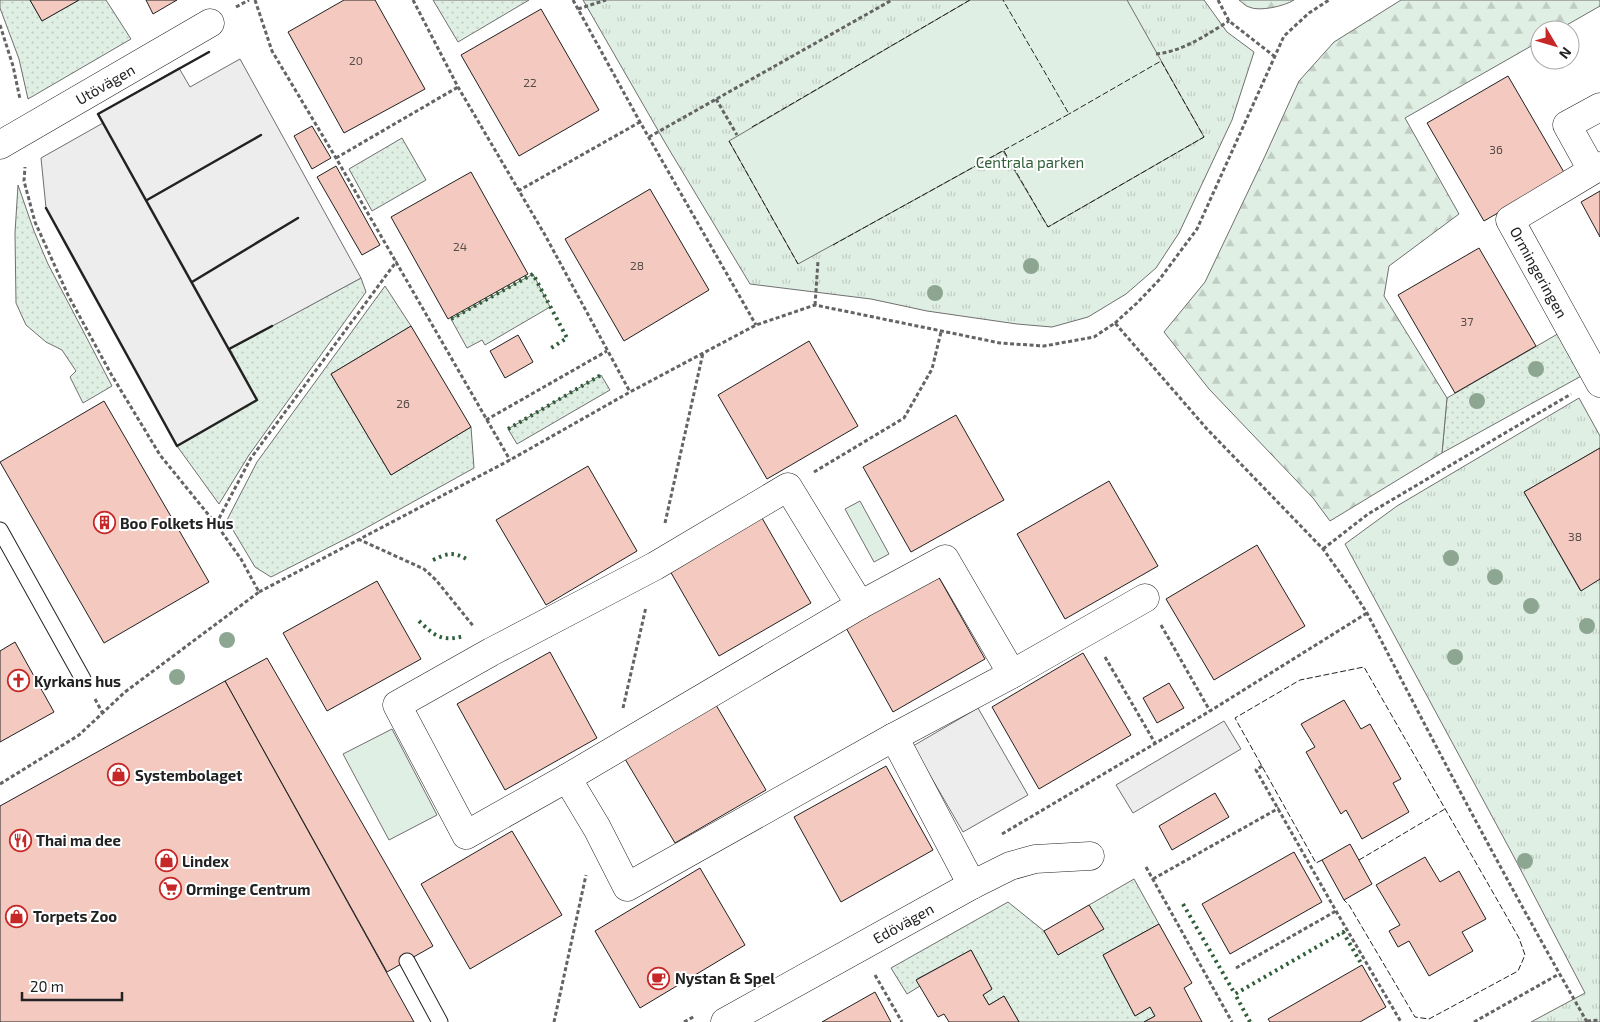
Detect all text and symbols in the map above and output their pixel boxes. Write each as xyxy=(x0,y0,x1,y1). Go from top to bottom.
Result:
north arrow xyxy=(1530,20,1580,70)
text: N xyxy=(1556,44,1575,63)
house number: 20 xyxy=(349,53,363,67)
street label: Utövägen xyxy=(72,60,138,108)
house number: 22 xyxy=(523,75,537,89)
house number: 36 xyxy=(1489,142,1503,156)
park label: Centrala parken xyxy=(976,153,1084,171)
street label: Ormingeringen xyxy=(1507,223,1571,321)
house number: 24 xyxy=(453,239,467,253)
house number: 28 xyxy=(630,258,644,272)
house number: 37 xyxy=(1461,314,1473,328)
house number: 26 xyxy=(396,396,410,410)
building icon: Boo Folkets Hus xyxy=(92,511,116,535)
place label: Boo Folkets Hus xyxy=(120,514,234,532)
house number: 38 xyxy=(1568,529,1582,543)
church icon: Kyrkans hus xyxy=(6,669,30,693)
place label: Kyrkans hus xyxy=(34,672,121,691)
shop icon: Systembolaget xyxy=(107,763,131,787)
place label: Systembolaget xyxy=(135,766,242,785)
restaurant icon: Thai ma dee xyxy=(8,828,32,852)
place label: Thai ma dee xyxy=(36,831,121,849)
shop icon: Lindex xyxy=(154,849,178,873)
place label: Lindex xyxy=(182,852,230,870)
supermarket icon: Orminge Centrum xyxy=(158,877,182,901)
place label: Orminge Centrum xyxy=(186,880,310,898)
street label: Edövägen xyxy=(870,899,936,947)
shop icon: Torpets Zoo xyxy=(5,904,29,928)
place label: Torpets Zoo xyxy=(33,907,117,925)
cafe icon: Nystan & Spel xyxy=(647,966,671,990)
place label: Nystan & Spel xyxy=(675,969,775,988)
scale bar xyxy=(22,970,122,1002)
text: 20 m xyxy=(30,977,64,995)

